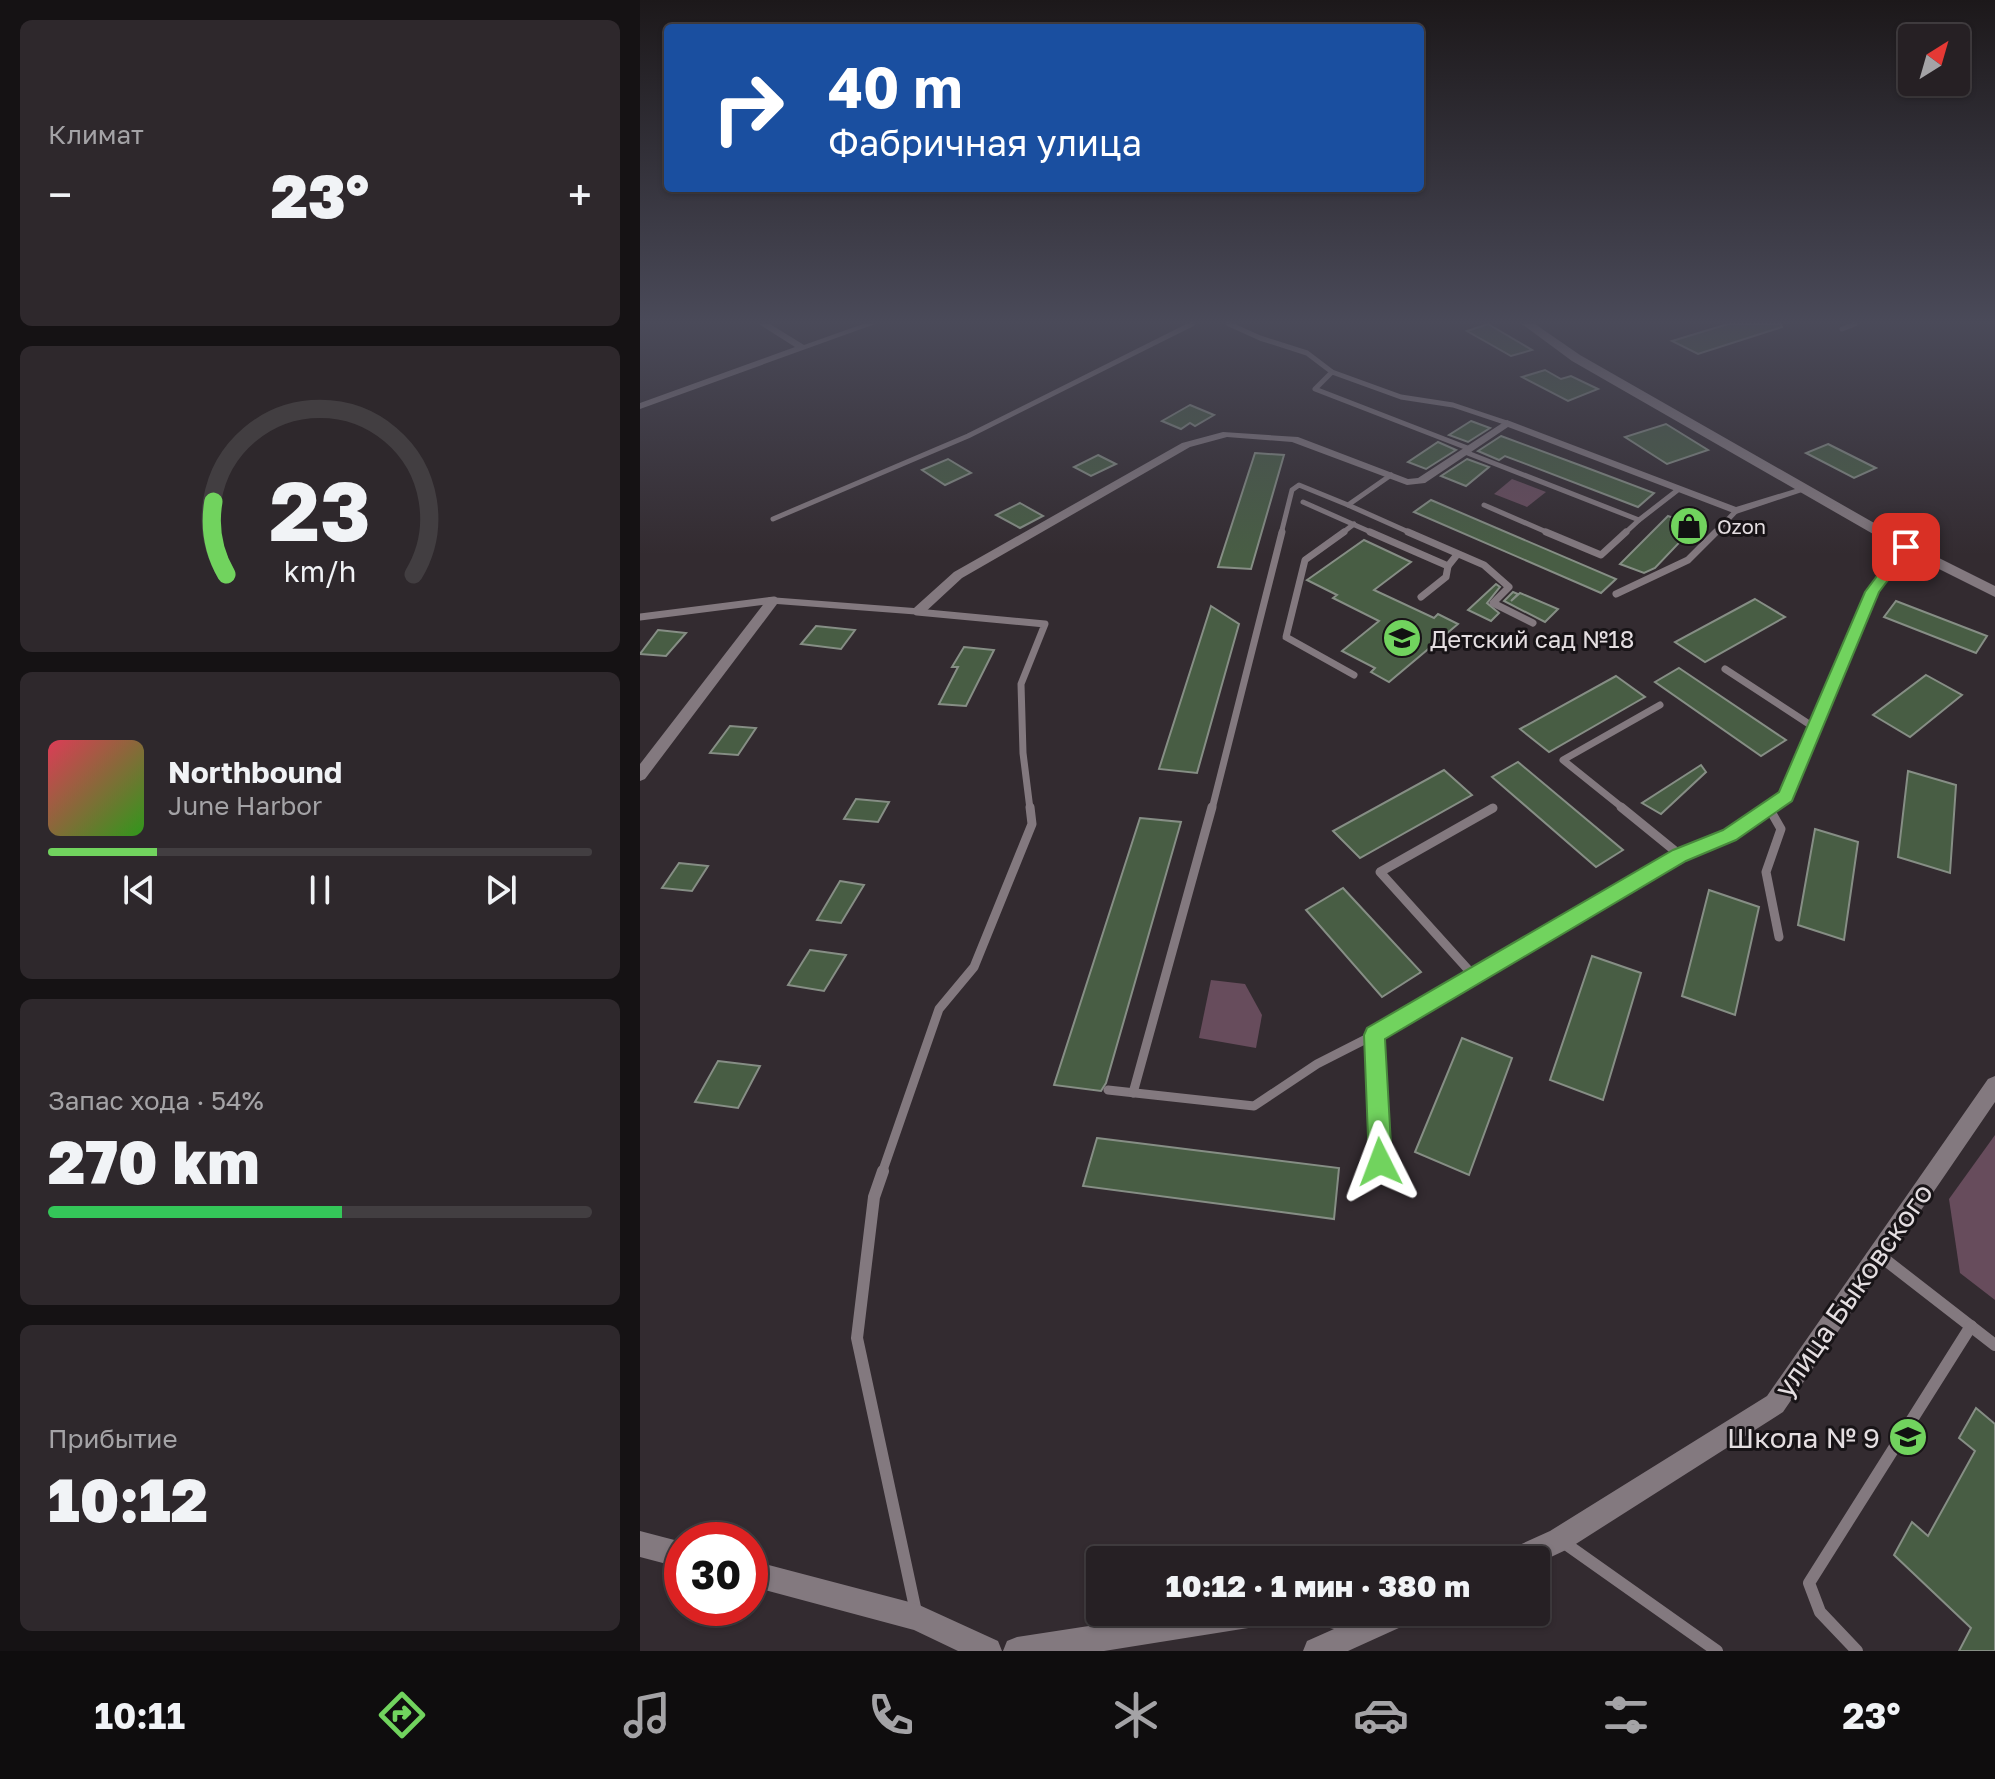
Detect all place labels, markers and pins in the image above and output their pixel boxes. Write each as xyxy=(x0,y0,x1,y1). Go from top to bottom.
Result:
shop icon: Ozon xyxy=(1668,505,1710,547)
pin xyxy=(1872,513,1940,581)
place label: Ozon xyxy=(1717,514,1766,538)
school or university icon: Детский сад №18 xyxy=(1381,617,1423,659)
place label: Детский сад №18 xyxy=(1430,624,1634,653)
school or university icon: Школа № 9 xyxy=(1887,1416,1929,1458)
place label: Школа № 9 xyxy=(1727,1421,1880,1454)

